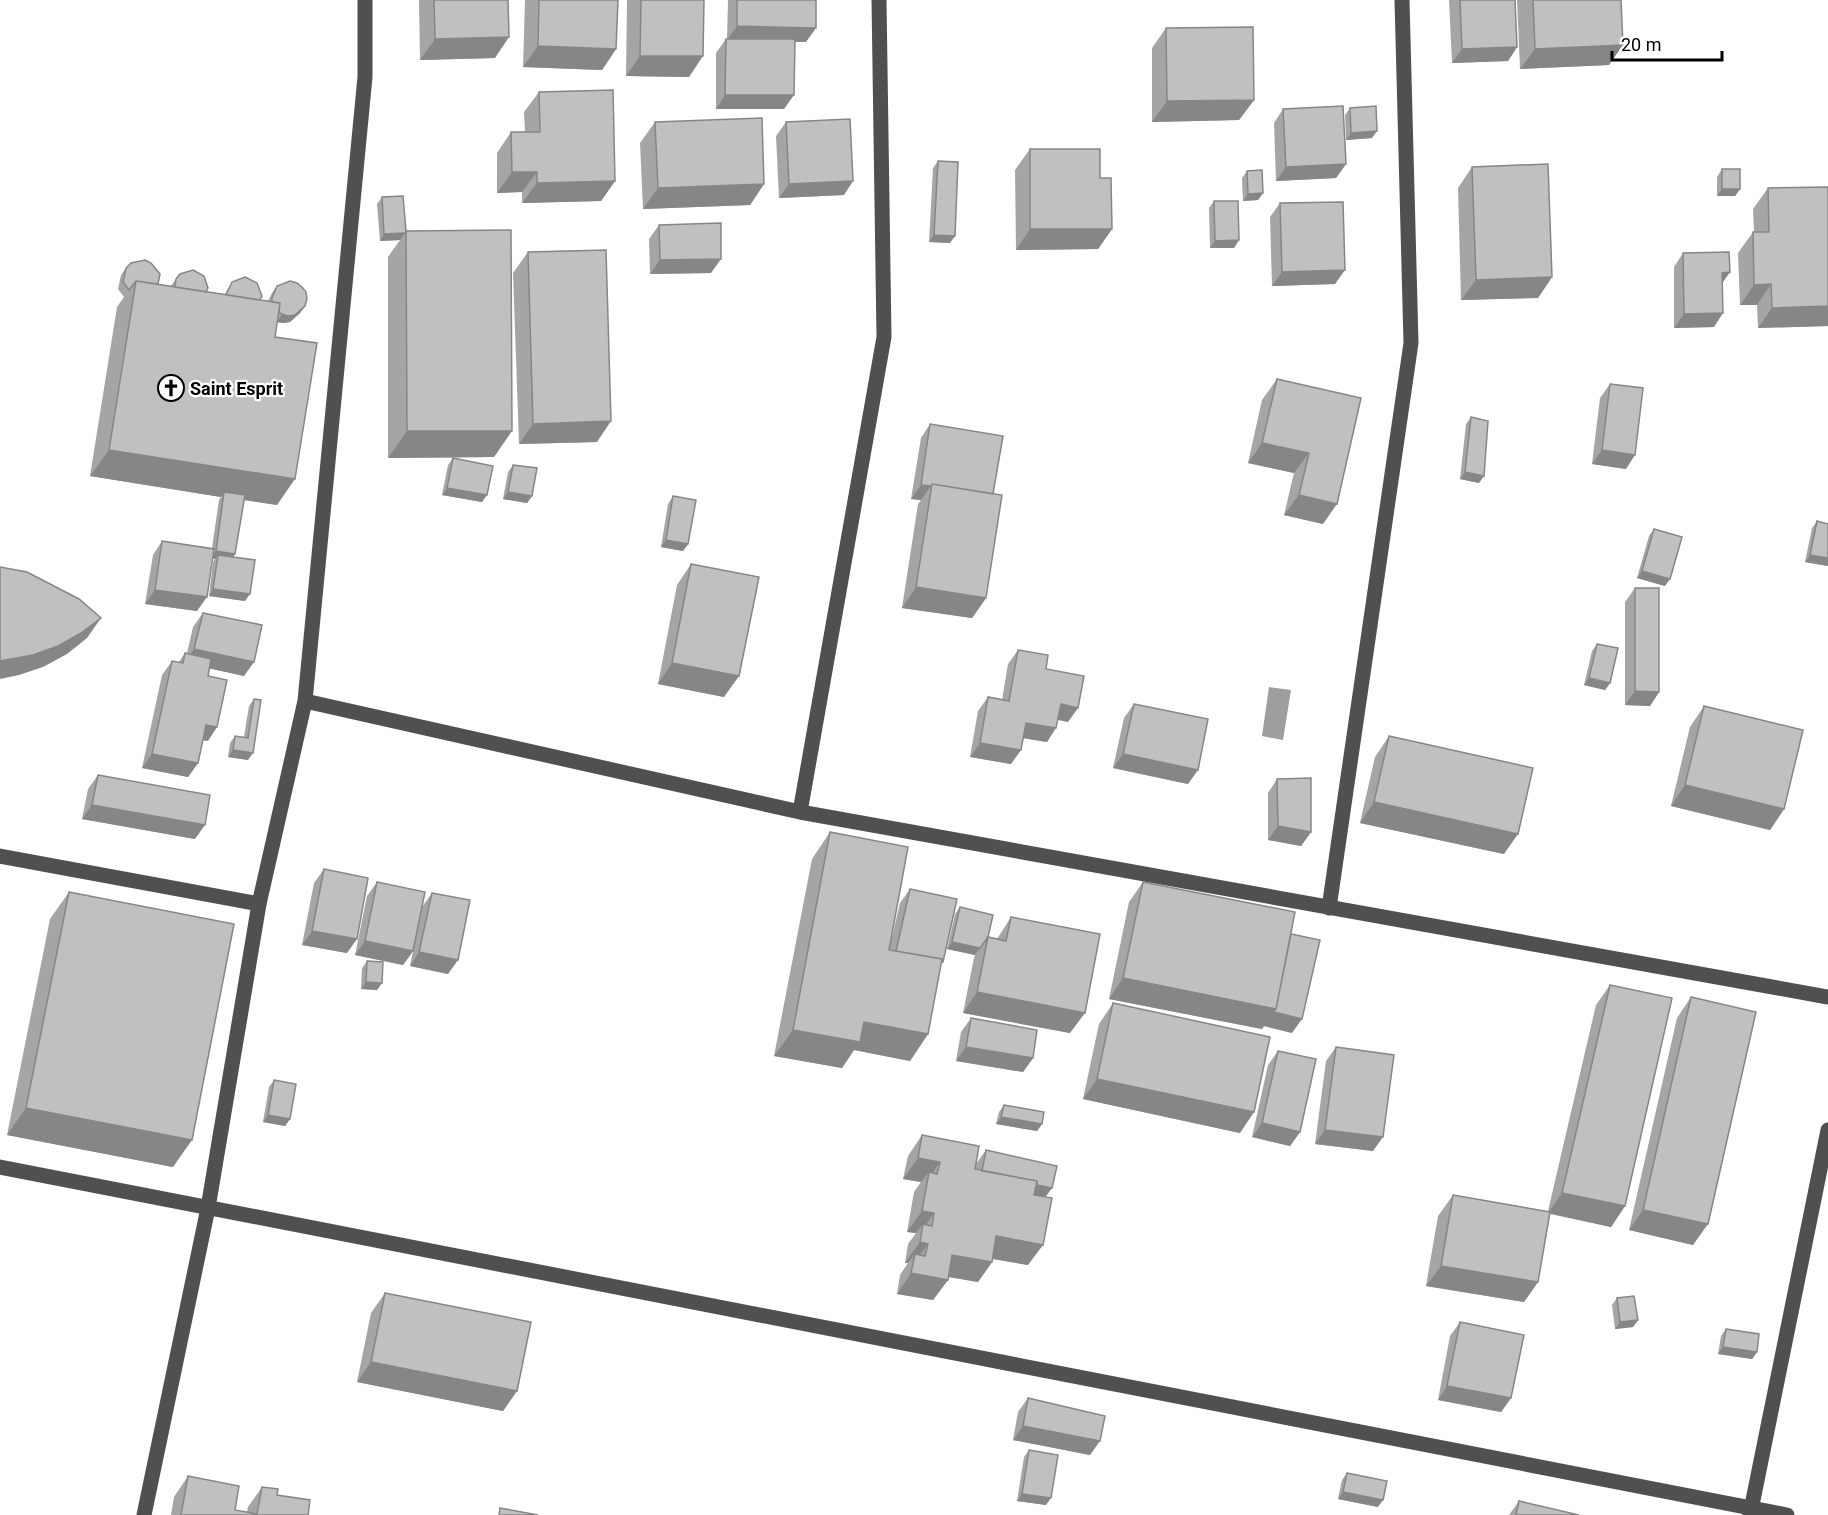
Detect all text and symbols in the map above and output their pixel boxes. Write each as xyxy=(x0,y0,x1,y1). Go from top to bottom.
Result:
scale bar xyxy=(1612,24,1722,62)
text: 20 m xyxy=(1621,34,1661,55)
church icon: Saint Esprit xyxy=(156,373,186,403)
place label: Saint Esprit xyxy=(190,378,283,399)

